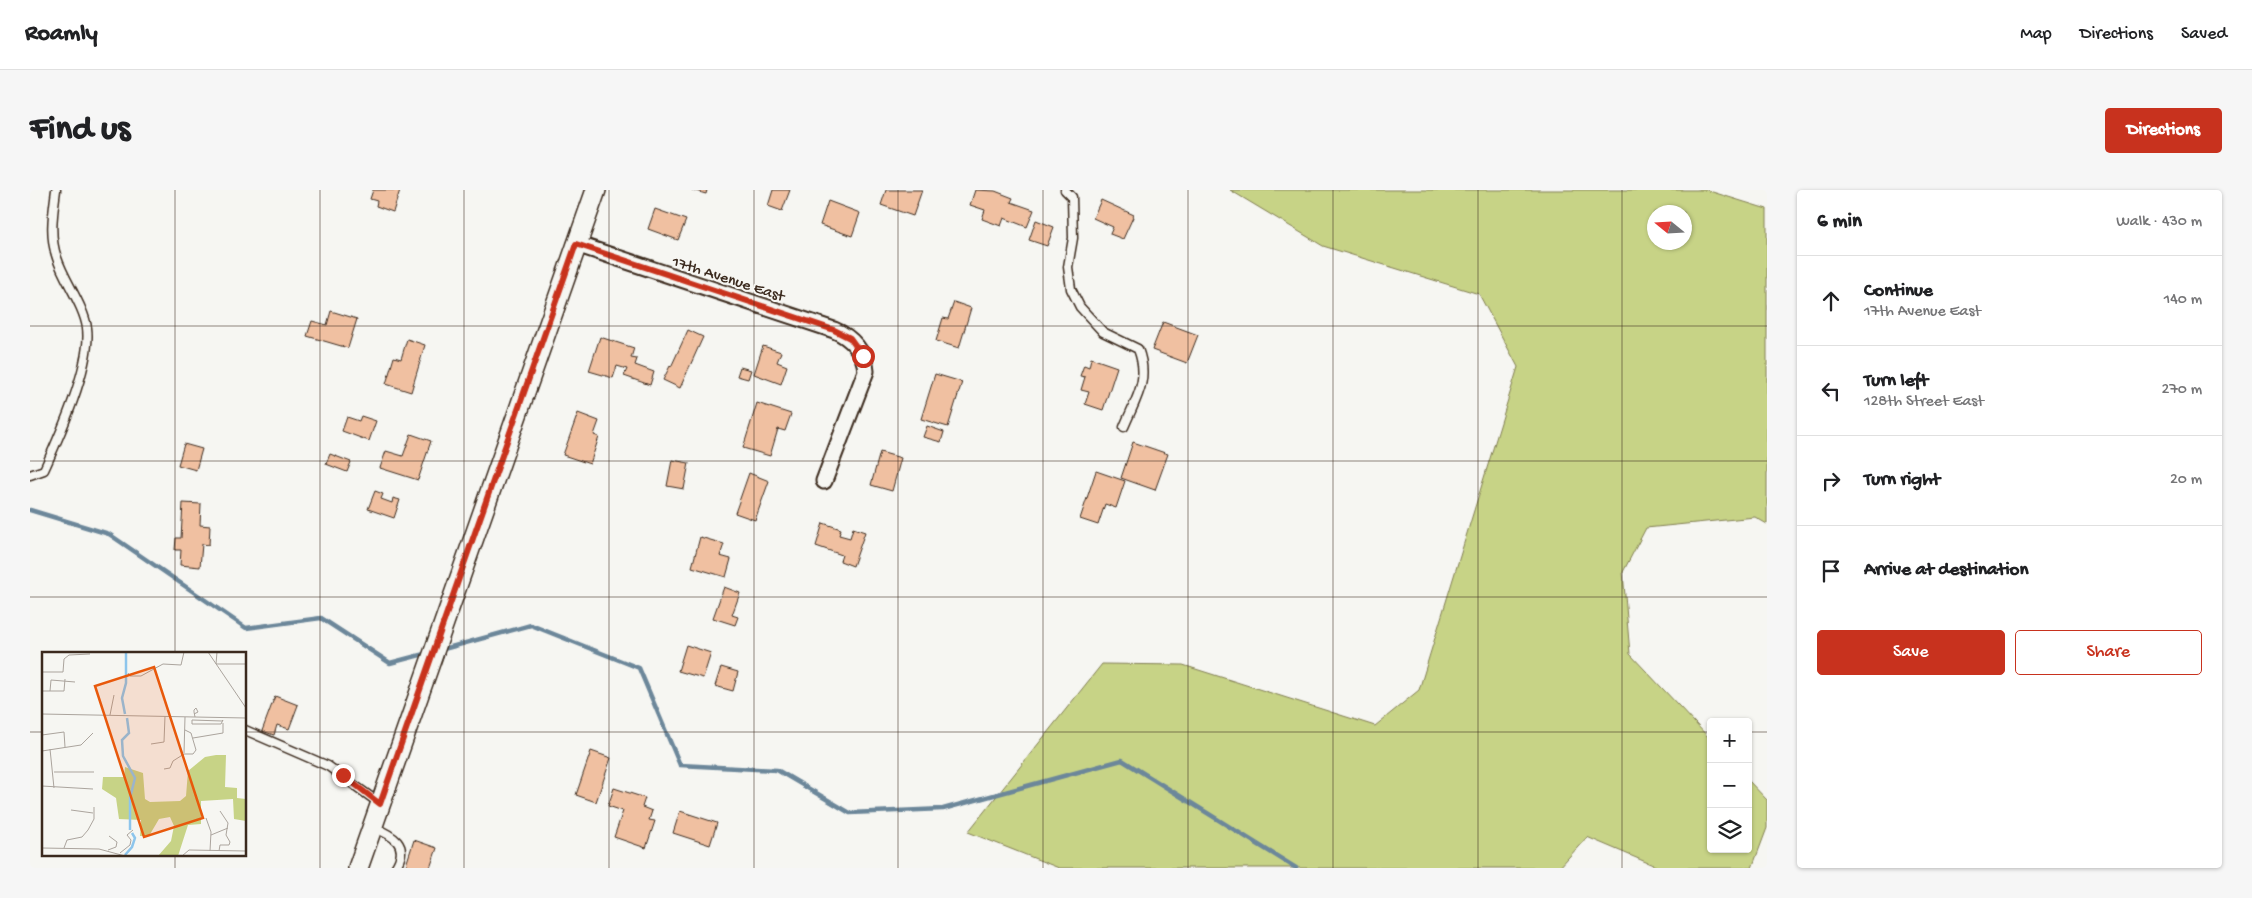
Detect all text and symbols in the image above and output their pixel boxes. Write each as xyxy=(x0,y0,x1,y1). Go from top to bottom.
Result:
text: Roamly xyxy=(25,20,98,49)
text: Map xyxy=(2020,24,2052,45)
text: Directions xyxy=(2080,24,2153,45)
text: Saved xyxy=(2181,24,2227,45)
button: Directions xyxy=(2105,108,2222,153)
text: Find us xyxy=(30,110,130,151)
north arrow xyxy=(1647,205,1692,250)
text: 6 min xyxy=(1817,210,1862,235)
text: Walk · 430 m xyxy=(2116,213,2202,232)
street label: 17th Avenue East xyxy=(668,253,788,308)
text: Continue xyxy=(1864,280,1933,303)
icon: ahead xyxy=(1817,287,1845,315)
text: 140 m xyxy=(2164,291,2202,310)
text: 17th Avenue East xyxy=(1864,303,1981,322)
route start xyxy=(852,345,875,368)
text: Turn left xyxy=(1864,370,1928,393)
icon: left xyxy=(1817,377,1845,405)
text: 270 m xyxy=(2162,381,2202,400)
text: 128th Street East xyxy=(1864,393,1984,412)
icon: right xyxy=(1817,467,1845,495)
text: Turn right xyxy=(1864,469,1940,492)
text: 20 m xyxy=(2170,471,2202,490)
icon: arrive xyxy=(1817,557,1845,585)
text: Arrive at destination xyxy=(1864,559,2028,582)
button: Save xyxy=(1817,630,2005,675)
button: Share xyxy=(2015,630,2202,675)
inset map xyxy=(42,652,246,856)
map controls xyxy=(1707,718,1752,853)
button: + xyxy=(1707,718,1752,763)
button: − xyxy=(1707,763,1752,808)
route end xyxy=(332,764,355,787)
button: layers xyxy=(1707,808,1752,853)

